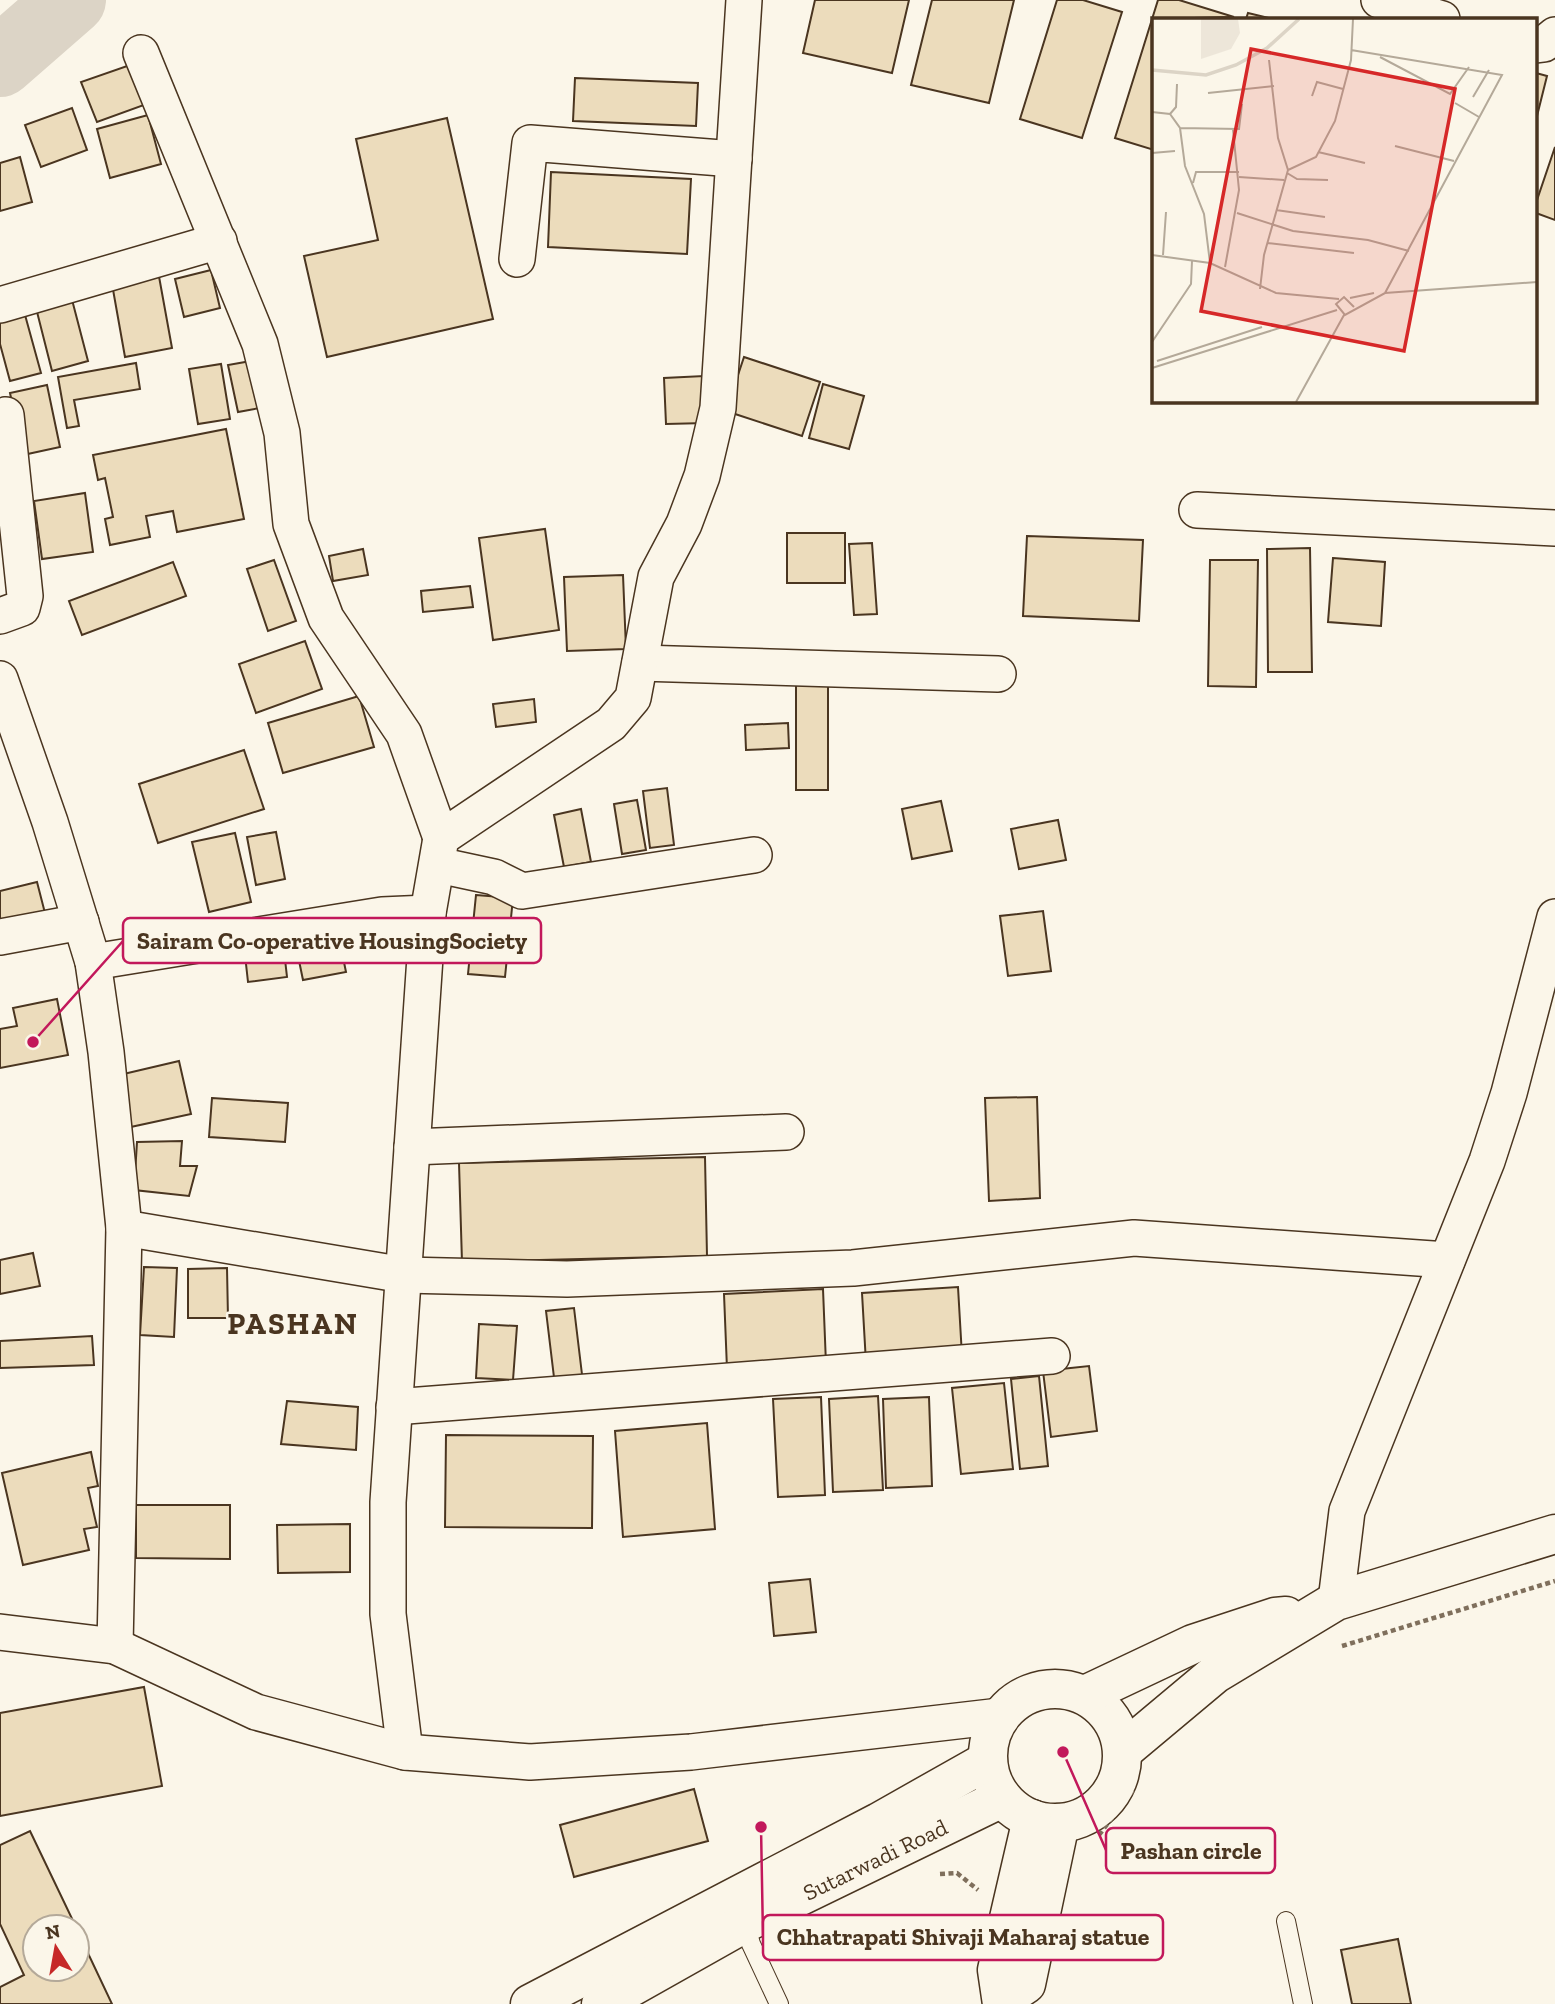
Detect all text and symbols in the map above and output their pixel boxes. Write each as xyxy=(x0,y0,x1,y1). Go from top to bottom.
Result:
inset map xyxy=(1152,18,1538,402)
callout: Sairam Co-operative HousingSociety xyxy=(123,918,541,963)
text: Sairam Co-operative HousingSociety xyxy=(137,926,528,955)
district label: PASHAN xyxy=(227,1306,359,1342)
street label: Sutarwadi Road xyxy=(798,1813,952,1907)
callout: Pashan circle xyxy=(1106,1828,1275,1873)
text: Pashan circle xyxy=(1121,1836,1262,1865)
north arrow xyxy=(21,1913,91,1983)
callout: Chhatrapati Shivaji Maharaj statue xyxy=(763,1915,1163,1960)
text: N xyxy=(44,1919,62,1944)
text: Chhatrapati Shivaji Maharaj statue xyxy=(777,1922,1150,1951)

